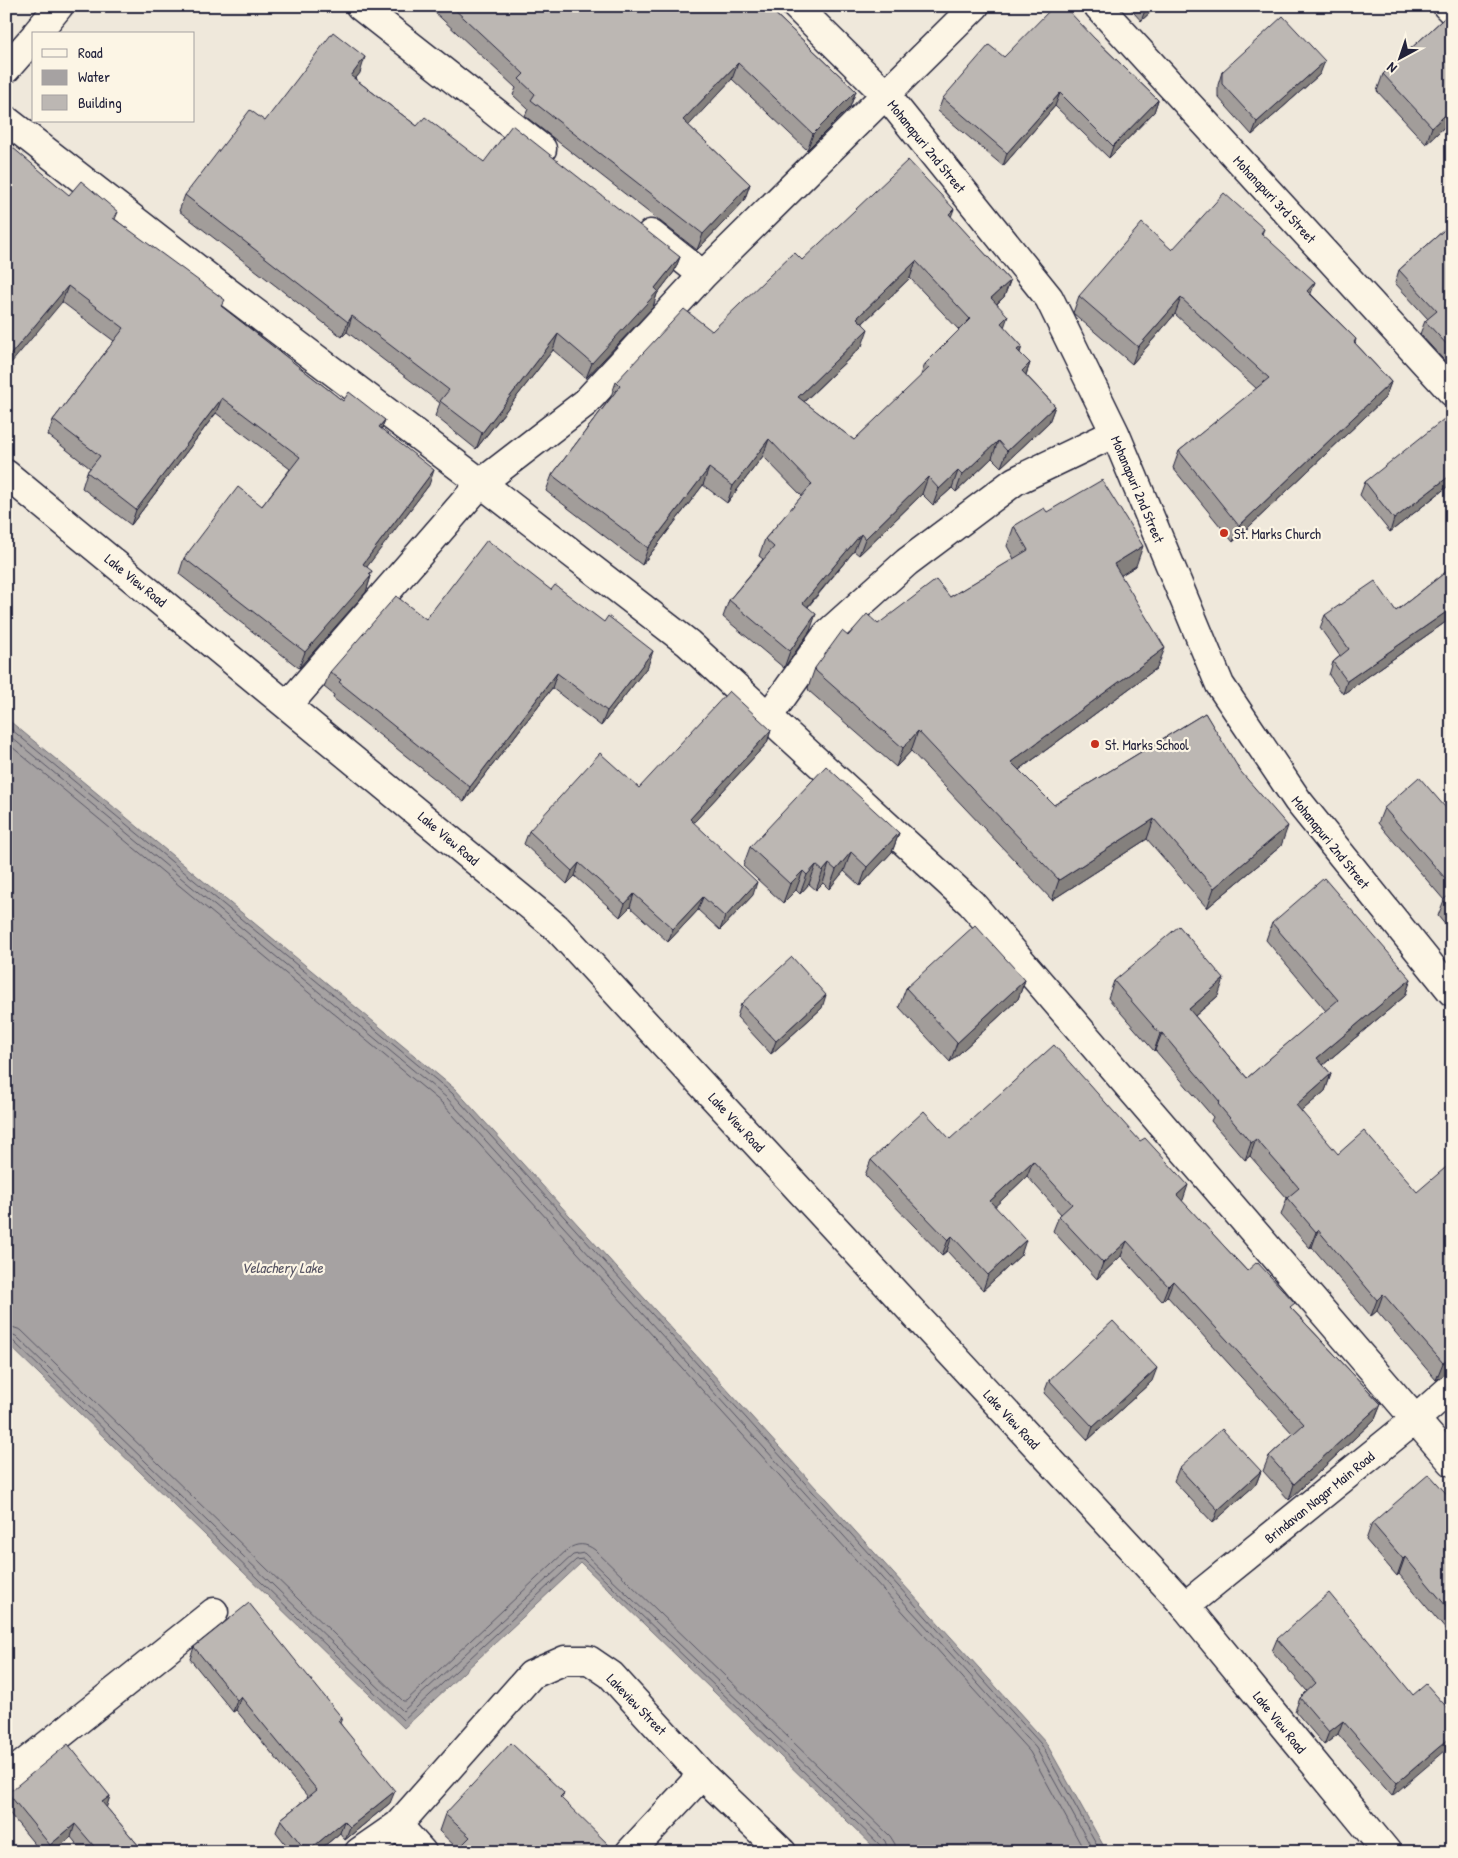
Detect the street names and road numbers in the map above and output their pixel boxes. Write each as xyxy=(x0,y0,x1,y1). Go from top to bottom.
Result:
street label: Mohanapuri 2nd Street xyxy=(883,95,971,197)
street label: Mohanapuri 3rd Street xyxy=(1229,151,1321,248)
street label: Mohanapuri 2nd Street xyxy=(1106,433,1169,546)
street label: Lake View Road xyxy=(101,549,171,611)
street label: Mohanapuri 2nd Street xyxy=(1287,791,1375,893)
street label: Lake View Road xyxy=(414,807,484,870)
street label: Lake View Road xyxy=(705,1088,770,1156)
street label: Lake View Road xyxy=(980,1385,1045,1453)
street label: Brindavan Nagar Main Road xyxy=(1260,1446,1379,1548)
street label: Lakeview Street xyxy=(603,1669,671,1739)
street label: Lake View Road xyxy=(1249,1687,1311,1757)

